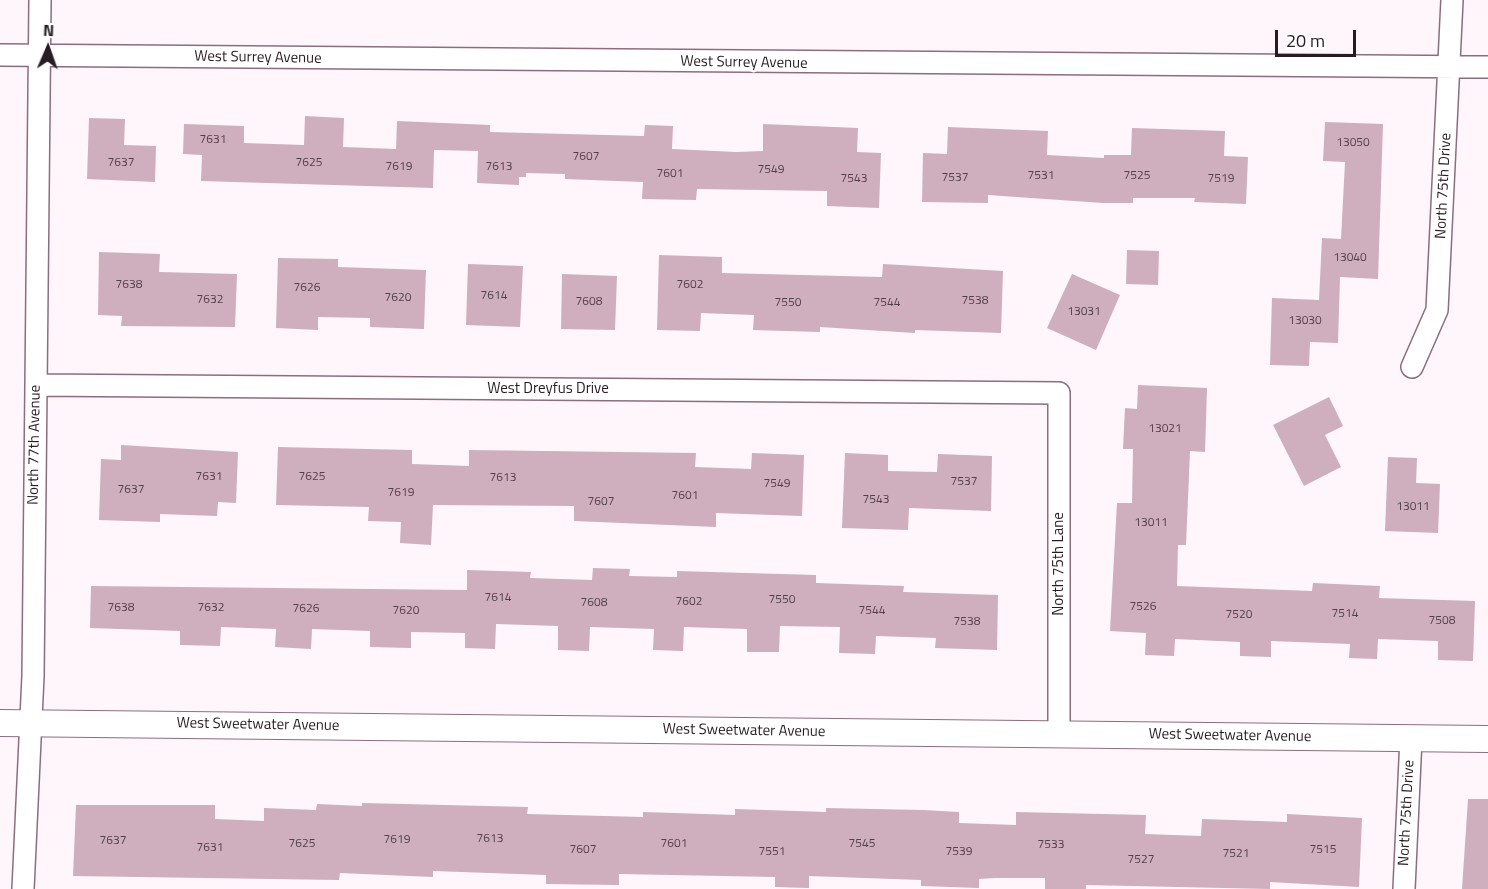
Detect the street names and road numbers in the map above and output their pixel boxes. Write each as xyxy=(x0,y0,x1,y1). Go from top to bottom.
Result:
street label: West Surrey Avenue xyxy=(194,48,322,68)
street label: West Surrey Avenue xyxy=(680,53,808,73)
street label: North 75th Drive xyxy=(1432,133,1456,239)
street label: West Dreyfus Drive xyxy=(487,380,609,398)
street label: North 77th Avenue xyxy=(25,385,45,505)
street label: North 75th Lane xyxy=(1050,512,1068,616)
street label: West Sweetwater Avenue xyxy=(176,715,340,735)
street label: West Sweetwater Avenue xyxy=(662,721,826,741)
street label: West Sweetwater Avenue xyxy=(1148,726,1312,746)
street label: North 75th Drive xyxy=(1395,760,1419,866)

